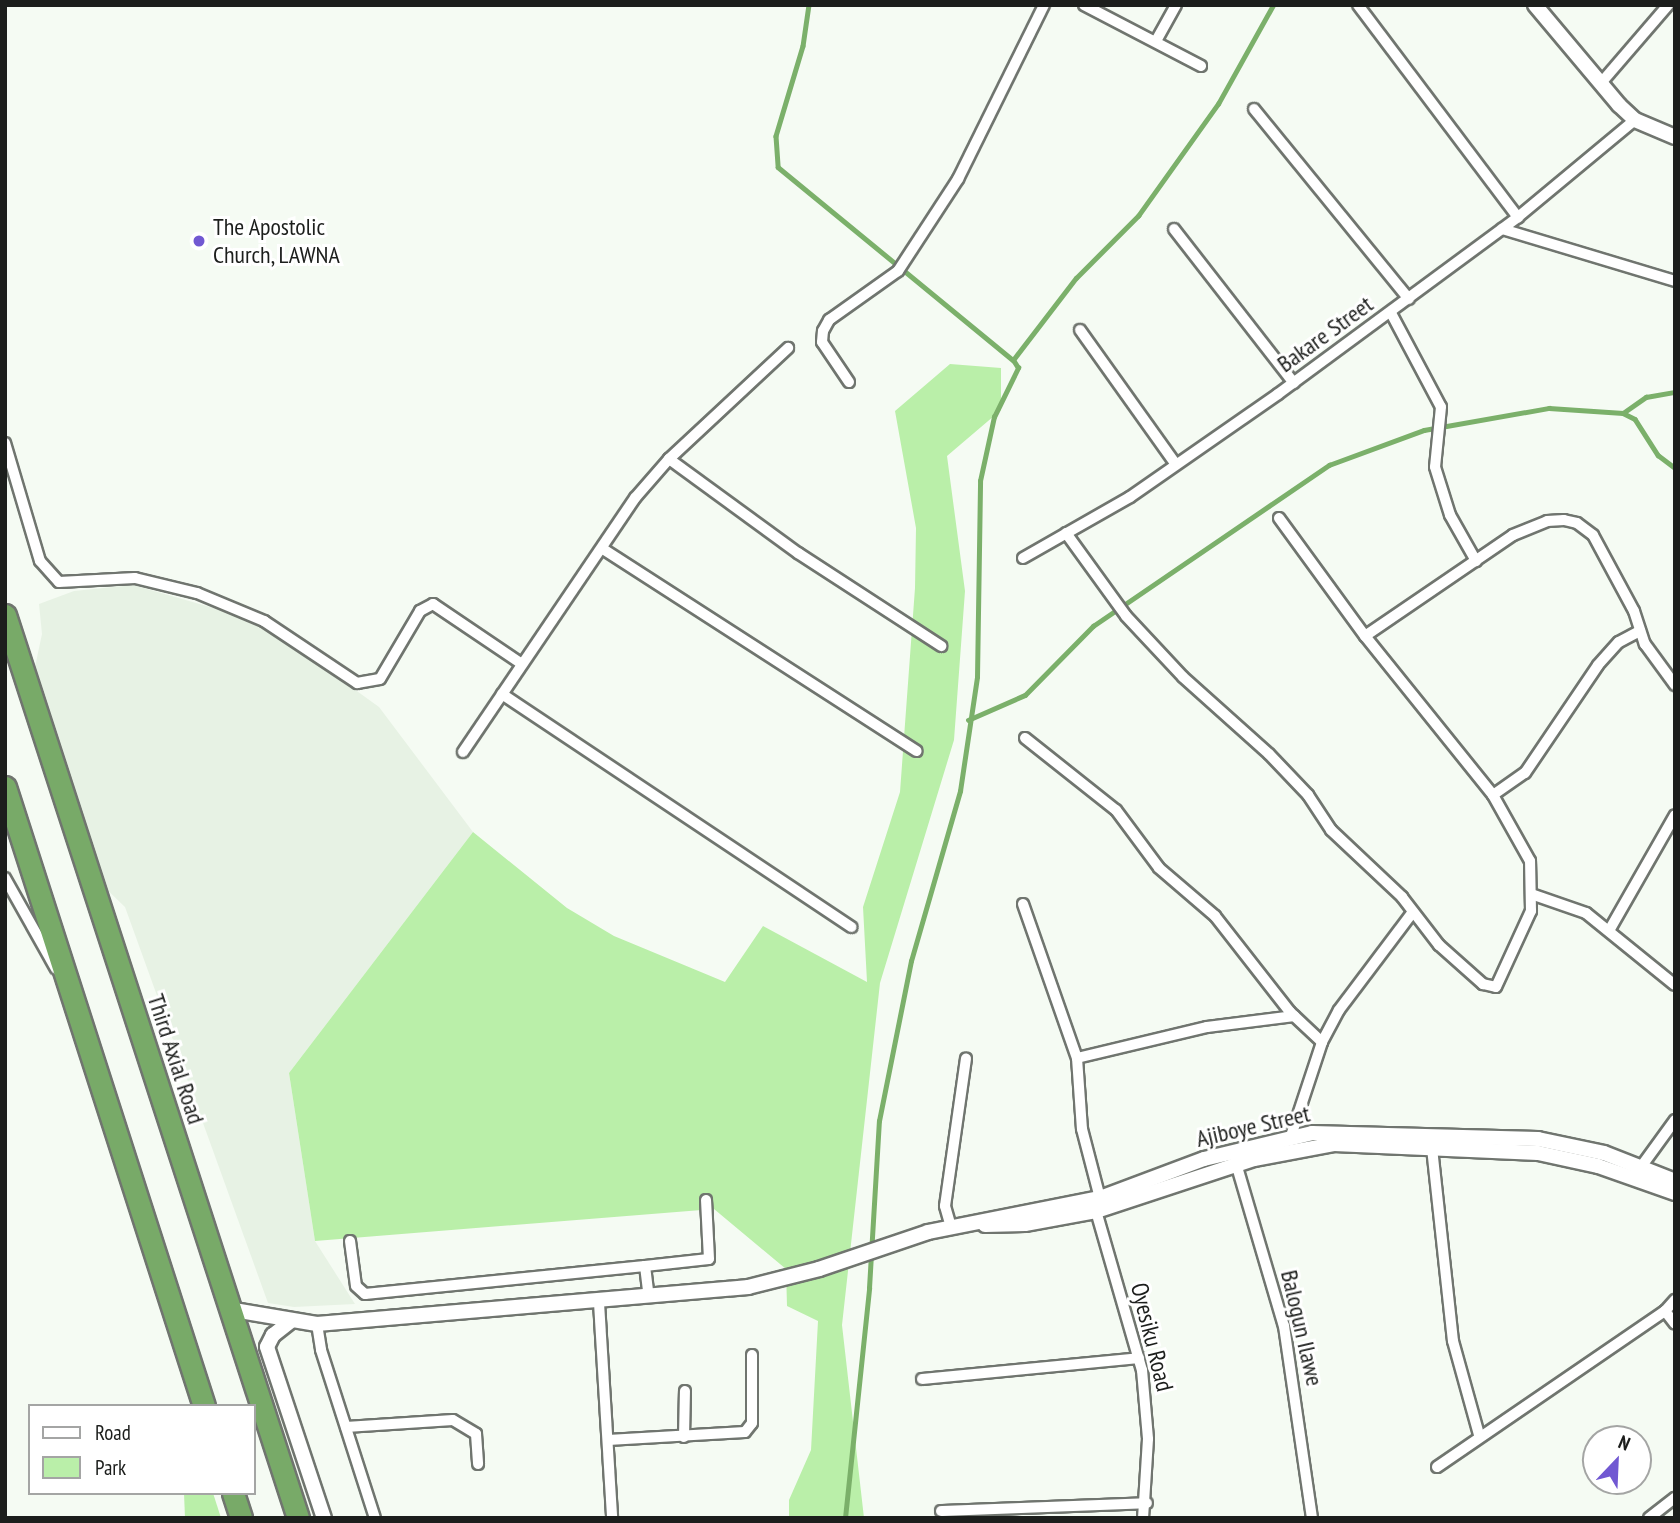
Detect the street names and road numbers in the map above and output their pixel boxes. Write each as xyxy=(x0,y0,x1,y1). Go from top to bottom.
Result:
street label: Bakare Street xyxy=(1272,290,1378,378)
street label: Third Axial Road xyxy=(141,990,211,1128)
street label: Ajiboye Street xyxy=(1193,1099,1313,1153)
street label: Balogun Ilawe xyxy=(1275,1267,1329,1389)
street label: Oyesiku Road xyxy=(1125,1280,1179,1394)

